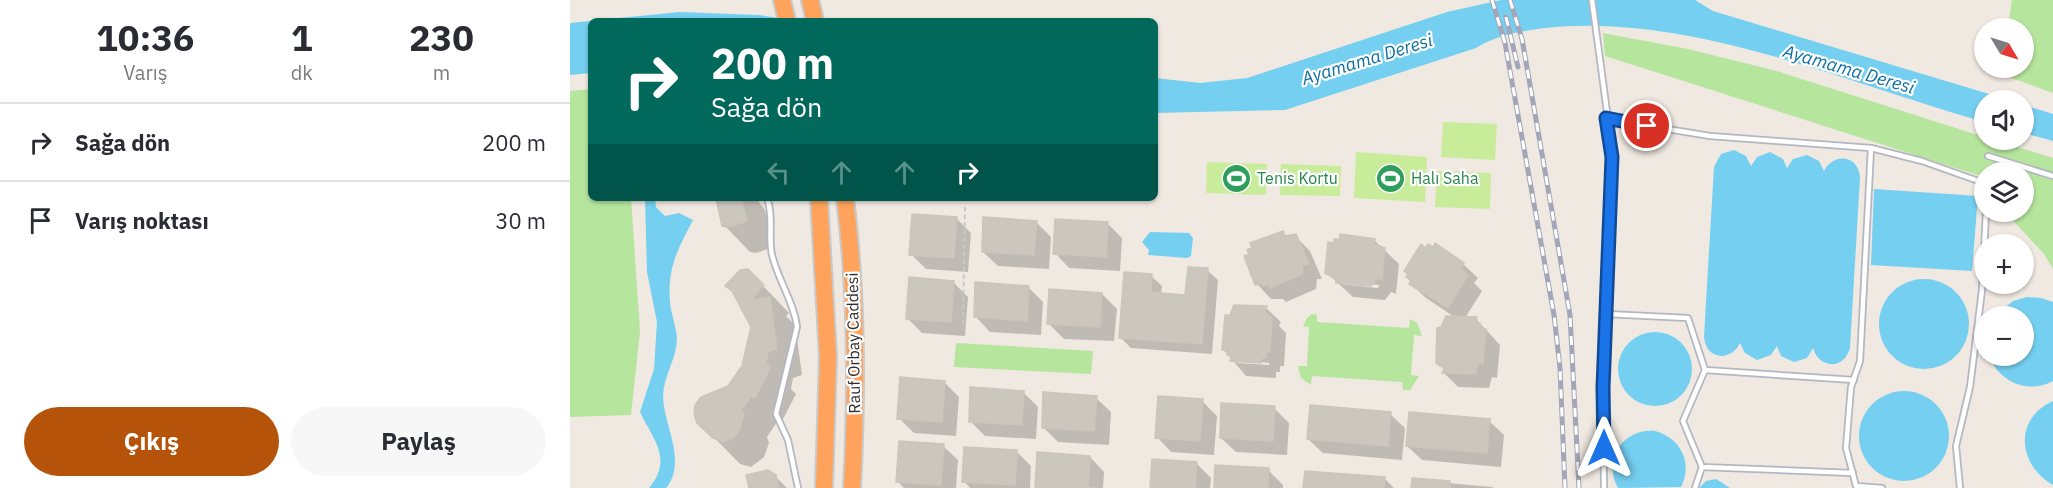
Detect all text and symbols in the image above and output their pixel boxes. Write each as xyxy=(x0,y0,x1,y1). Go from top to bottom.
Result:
text: 10:36 xyxy=(96,14,194,61)
text: 1 xyxy=(291,14,313,61)
text: 230 xyxy=(409,14,474,61)
north arrow xyxy=(1974,18,2034,78)
map controls xyxy=(1974,18,2034,366)
water label: Ayamama Deresi xyxy=(1298,28,1435,90)
text: 200 m xyxy=(711,36,834,91)
water label: Ayamama Deresi xyxy=(1780,39,1918,99)
icon: right xyxy=(612,42,690,120)
text: Varış xyxy=(123,59,168,86)
text: dk xyxy=(291,59,313,86)
text: m xyxy=(433,59,450,86)
text: Sağa dön xyxy=(711,89,822,124)
button: sound xyxy=(1974,90,2034,150)
pin xyxy=(1621,100,1672,151)
icon: arrive xyxy=(1630,109,1663,142)
icon: right xyxy=(24,126,57,159)
text: Sağa dön xyxy=(75,128,170,157)
text: 200 m xyxy=(482,128,546,157)
icon: left xyxy=(762,156,795,189)
icon: ahead xyxy=(825,156,858,189)
icon: ahead xyxy=(888,156,921,189)
icon: right xyxy=(951,156,984,189)
sports icon: Tenis Kortu xyxy=(1220,162,1252,194)
sports icon: Halı Saha xyxy=(1374,162,1406,194)
button: layers xyxy=(1974,162,2034,222)
place label: Tenis Kortu xyxy=(1257,168,1338,188)
place label: Halı Saha xyxy=(1411,168,1479,188)
icon: arrive xyxy=(24,204,57,237)
text: Varış noktası xyxy=(75,206,209,235)
text: 30 m xyxy=(495,206,546,235)
button: + xyxy=(1974,234,2034,294)
street label: Rauf Orbay Caddesi xyxy=(842,272,864,414)
button: − xyxy=(1974,306,2034,366)
button: Çıkış xyxy=(24,407,279,476)
button: Paylaş xyxy=(291,407,546,476)
position arrow xyxy=(1572,416,1636,480)

